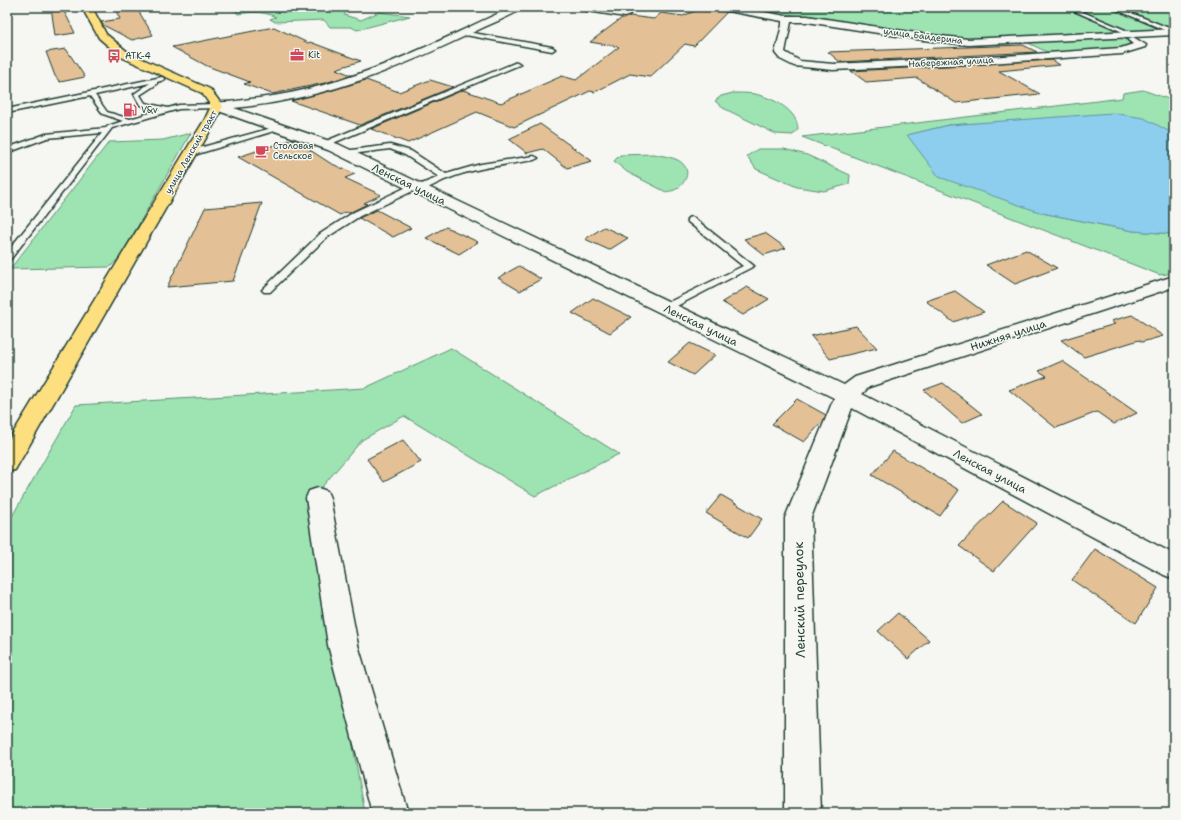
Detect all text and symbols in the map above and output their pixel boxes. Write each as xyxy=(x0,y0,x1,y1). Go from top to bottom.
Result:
street label: улица Байдерина xyxy=(883,25,964,47)
office icon: Kit xyxy=(289,47,305,63)
bus stop icon: АТК-4 xyxy=(106,48,122,64)
place label: Kit xyxy=(308,49,320,61)
place label: АТК-4 xyxy=(125,50,151,62)
street label: Набережная улица xyxy=(908,54,994,70)
fuel station icon: V&v xyxy=(122,102,138,118)
place label: V&v xyxy=(141,104,158,116)
street label: улица Ленский тракт xyxy=(162,108,220,196)
place label: Столовая Сельское xyxy=(273,140,314,162)
cafe icon: Столовая Сельское xyxy=(254,143,270,159)
street label: Ленская улица xyxy=(369,160,448,209)
street label: Ленская улица xyxy=(661,301,740,350)
street label: Нижняя улица xyxy=(968,316,1048,355)
street label: Ленская улица xyxy=(951,446,1029,497)
street label: Ленский переулок xyxy=(790,542,809,658)

